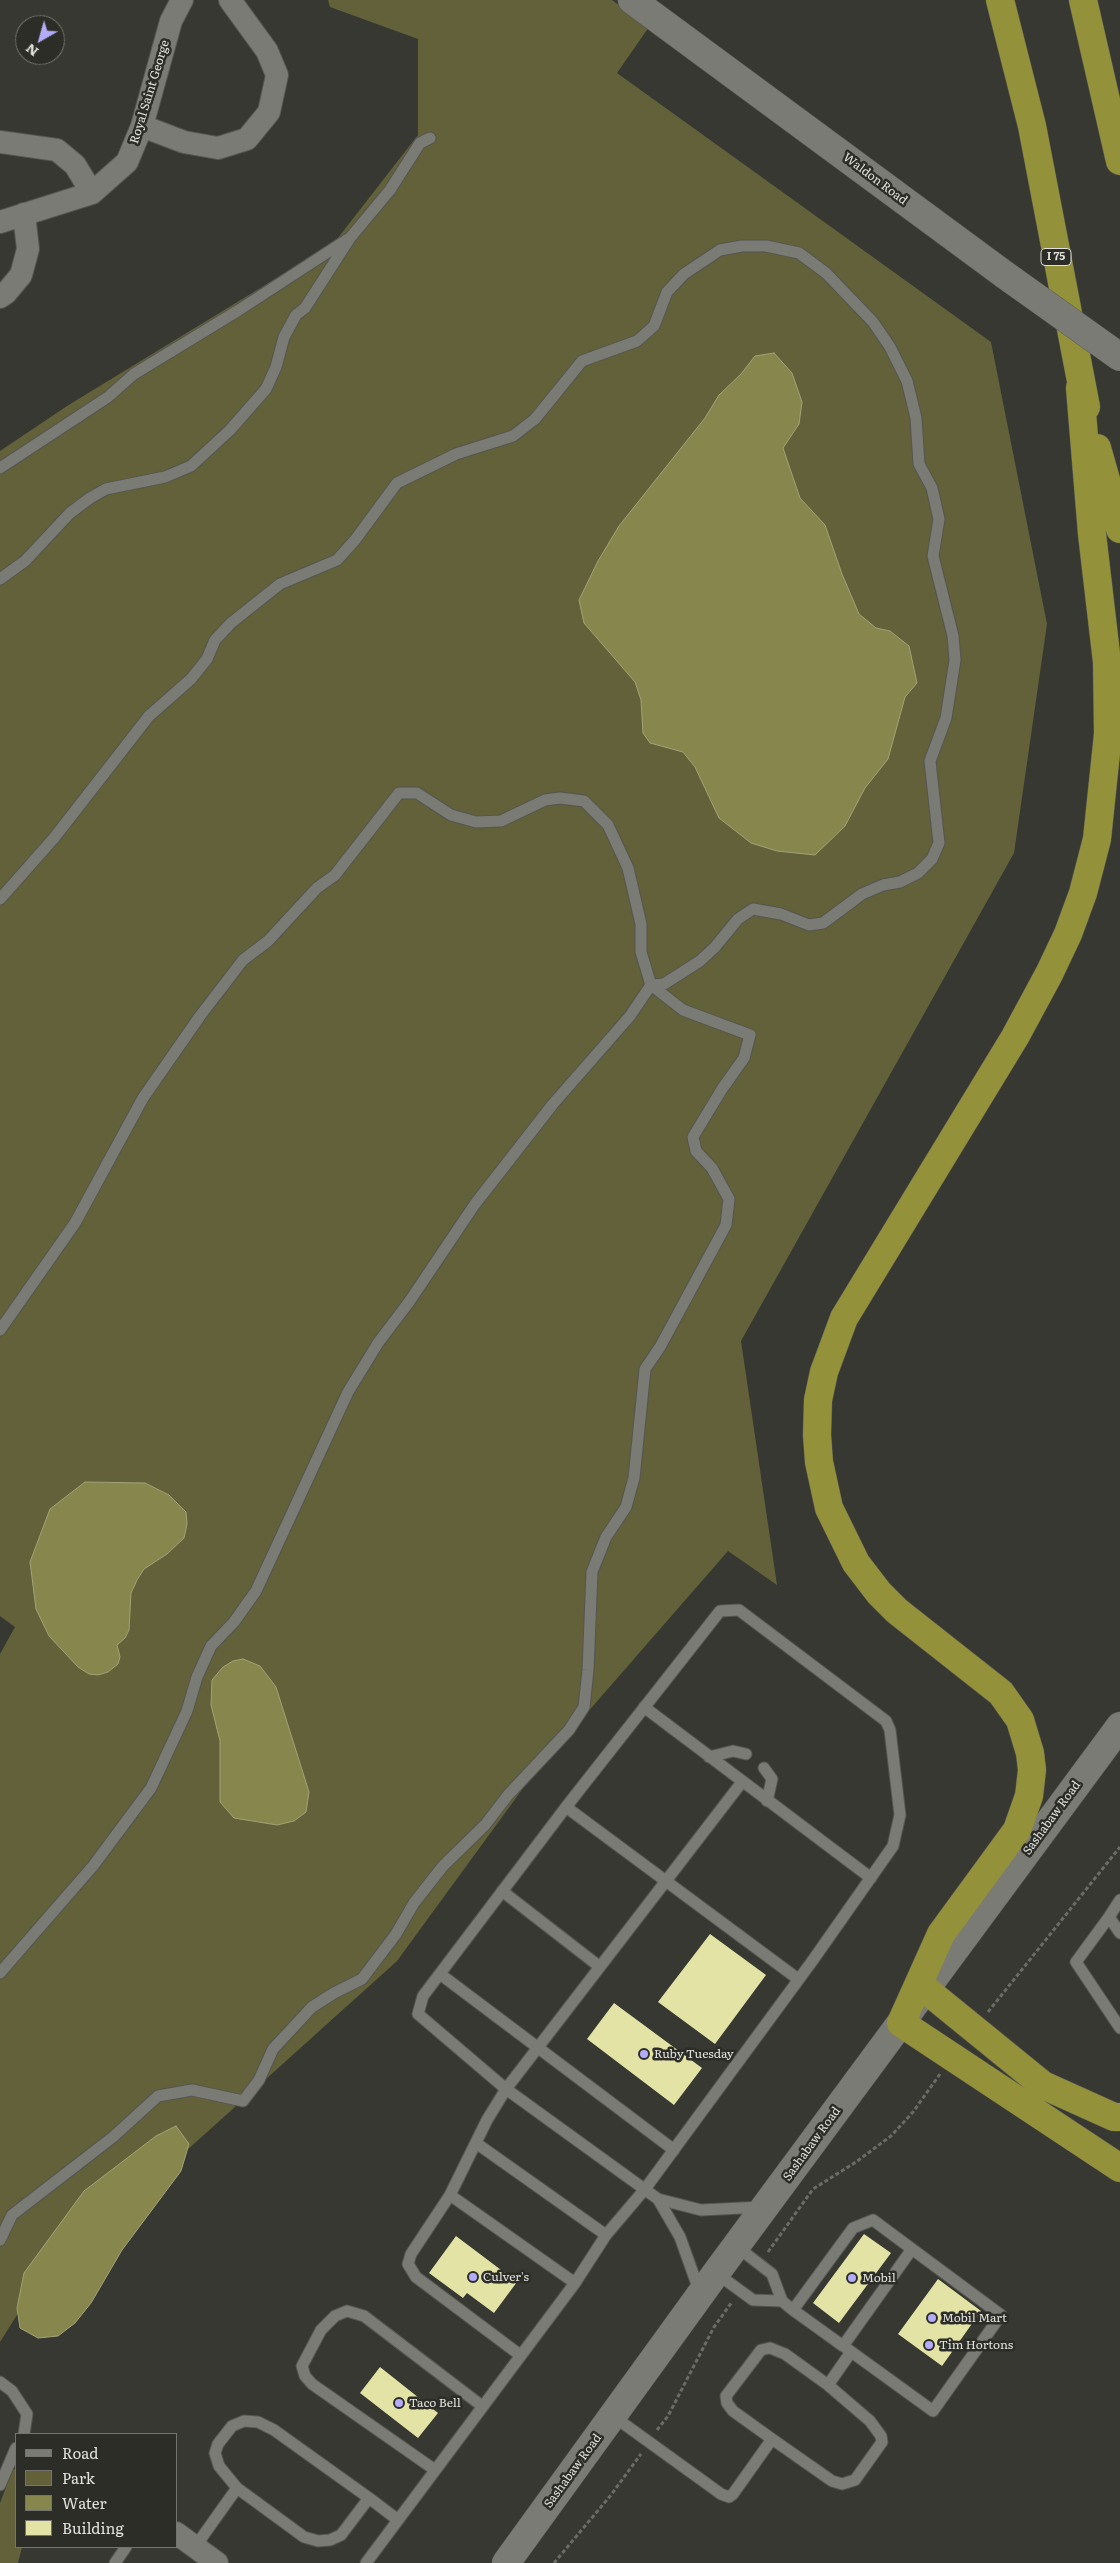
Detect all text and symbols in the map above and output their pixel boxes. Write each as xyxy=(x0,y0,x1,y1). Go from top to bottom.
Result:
north arrow xyxy=(15,15,65,65)
street label: Royal Saint George xyxy=(127,38,173,146)
text: N xyxy=(21,40,42,63)
street label: Waldon Road xyxy=(840,150,910,208)
road number: I 75 xyxy=(1041,248,1071,266)
street label: Sashabaw Road xyxy=(1020,1778,1084,1858)
place label: Ruby Tuesday xyxy=(654,2047,734,2061)
marker: Ruby Tuesday xyxy=(638,2048,650,2060)
street label: Sashabaw Road xyxy=(780,2104,844,2184)
place label: Culver's xyxy=(483,2270,529,2284)
marker: Culver's xyxy=(467,2271,479,2283)
place label: Mobil xyxy=(862,2271,896,2285)
marker: Mobil xyxy=(846,2272,858,2284)
place label: Mobil Mart xyxy=(942,2311,1007,2325)
marker: Mobil Mart xyxy=(926,2312,938,2324)
place label: Tim Hortons xyxy=(939,2338,1013,2352)
marker: Tim Hortons xyxy=(923,2339,935,2351)
place label: Taco Bell xyxy=(409,2396,461,2410)
marker: Taco Bell xyxy=(393,2397,405,2409)
street label: Sashabaw Road xyxy=(541,2431,605,2511)
legend xyxy=(15,2433,178,2548)
text: Road xyxy=(62,2441,98,2464)
text: Park xyxy=(62,2466,95,2489)
text: Water xyxy=(62,2491,107,2514)
text: Building xyxy=(62,2516,124,2539)

